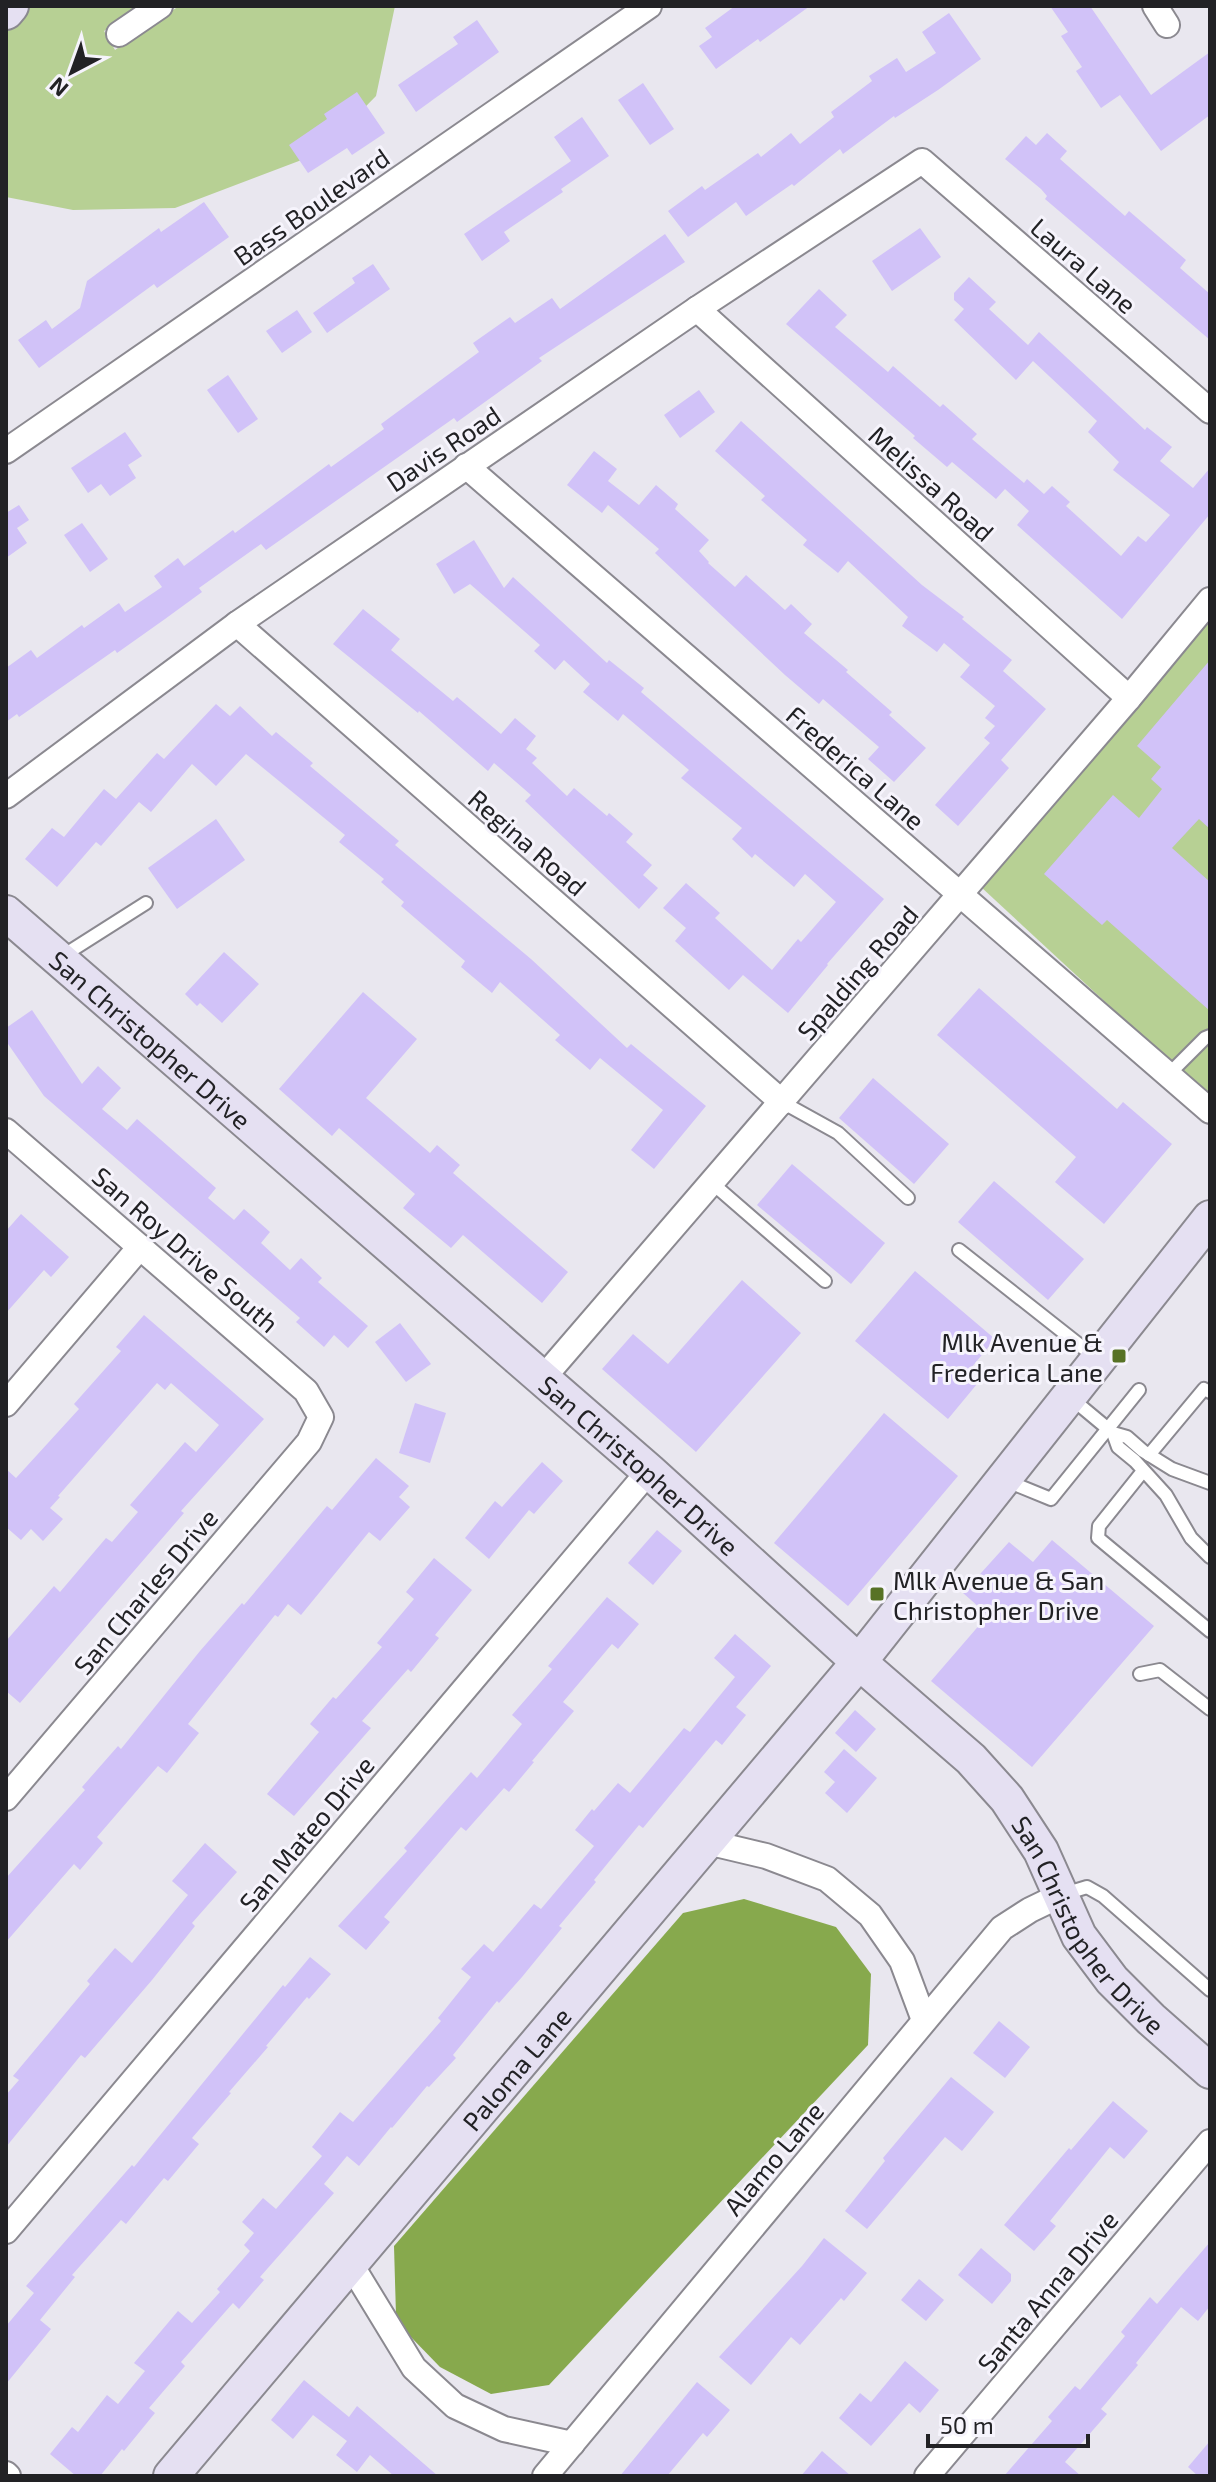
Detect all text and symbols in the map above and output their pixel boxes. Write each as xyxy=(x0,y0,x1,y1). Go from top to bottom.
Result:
north arrow xyxy=(32,32,112,112)
text: N xyxy=(44,73,73,103)
street label: Bass Boulevard xyxy=(227,141,395,271)
street label: Laura Lane xyxy=(1025,211,1143,319)
street label: Davis Road xyxy=(380,399,506,497)
street label: Melissa Road xyxy=(863,419,1001,547)
street label: Frederica Lane xyxy=(781,699,931,835)
street label: Regina Road xyxy=(463,782,593,902)
street label: Spalding Road xyxy=(790,898,924,1046)
street label: San Christopher Drive xyxy=(44,943,258,1134)
street label: San Roy Drive South xyxy=(87,1160,285,1338)
place label: Mlk Avenue & Frederica Lane xyxy=(930,1326,1103,1387)
marker: Mlk Avenue & Frederica Lane xyxy=(1110,1347,1128,1365)
street label: San Christopher Drive xyxy=(534,1368,746,1561)
street label: San Charles Drive xyxy=(67,1502,223,1680)
place label: Mlk Avenue & San Christopher Drive xyxy=(893,1564,1104,1625)
marker: Mlk Avenue & San Christopher Drive xyxy=(868,1585,886,1603)
street label: San Mateo Drive xyxy=(232,1749,380,1917)
street label: San Christopher Drive xyxy=(1006,1810,1171,2040)
street label: Paloma Lane xyxy=(455,2000,576,2136)
street label: Alamo Lane xyxy=(717,2095,829,2221)
street label: Santa Anna Drive xyxy=(970,2204,1124,2378)
scale bar xyxy=(928,2398,1088,2448)
text: 50 m xyxy=(940,2410,994,2439)

